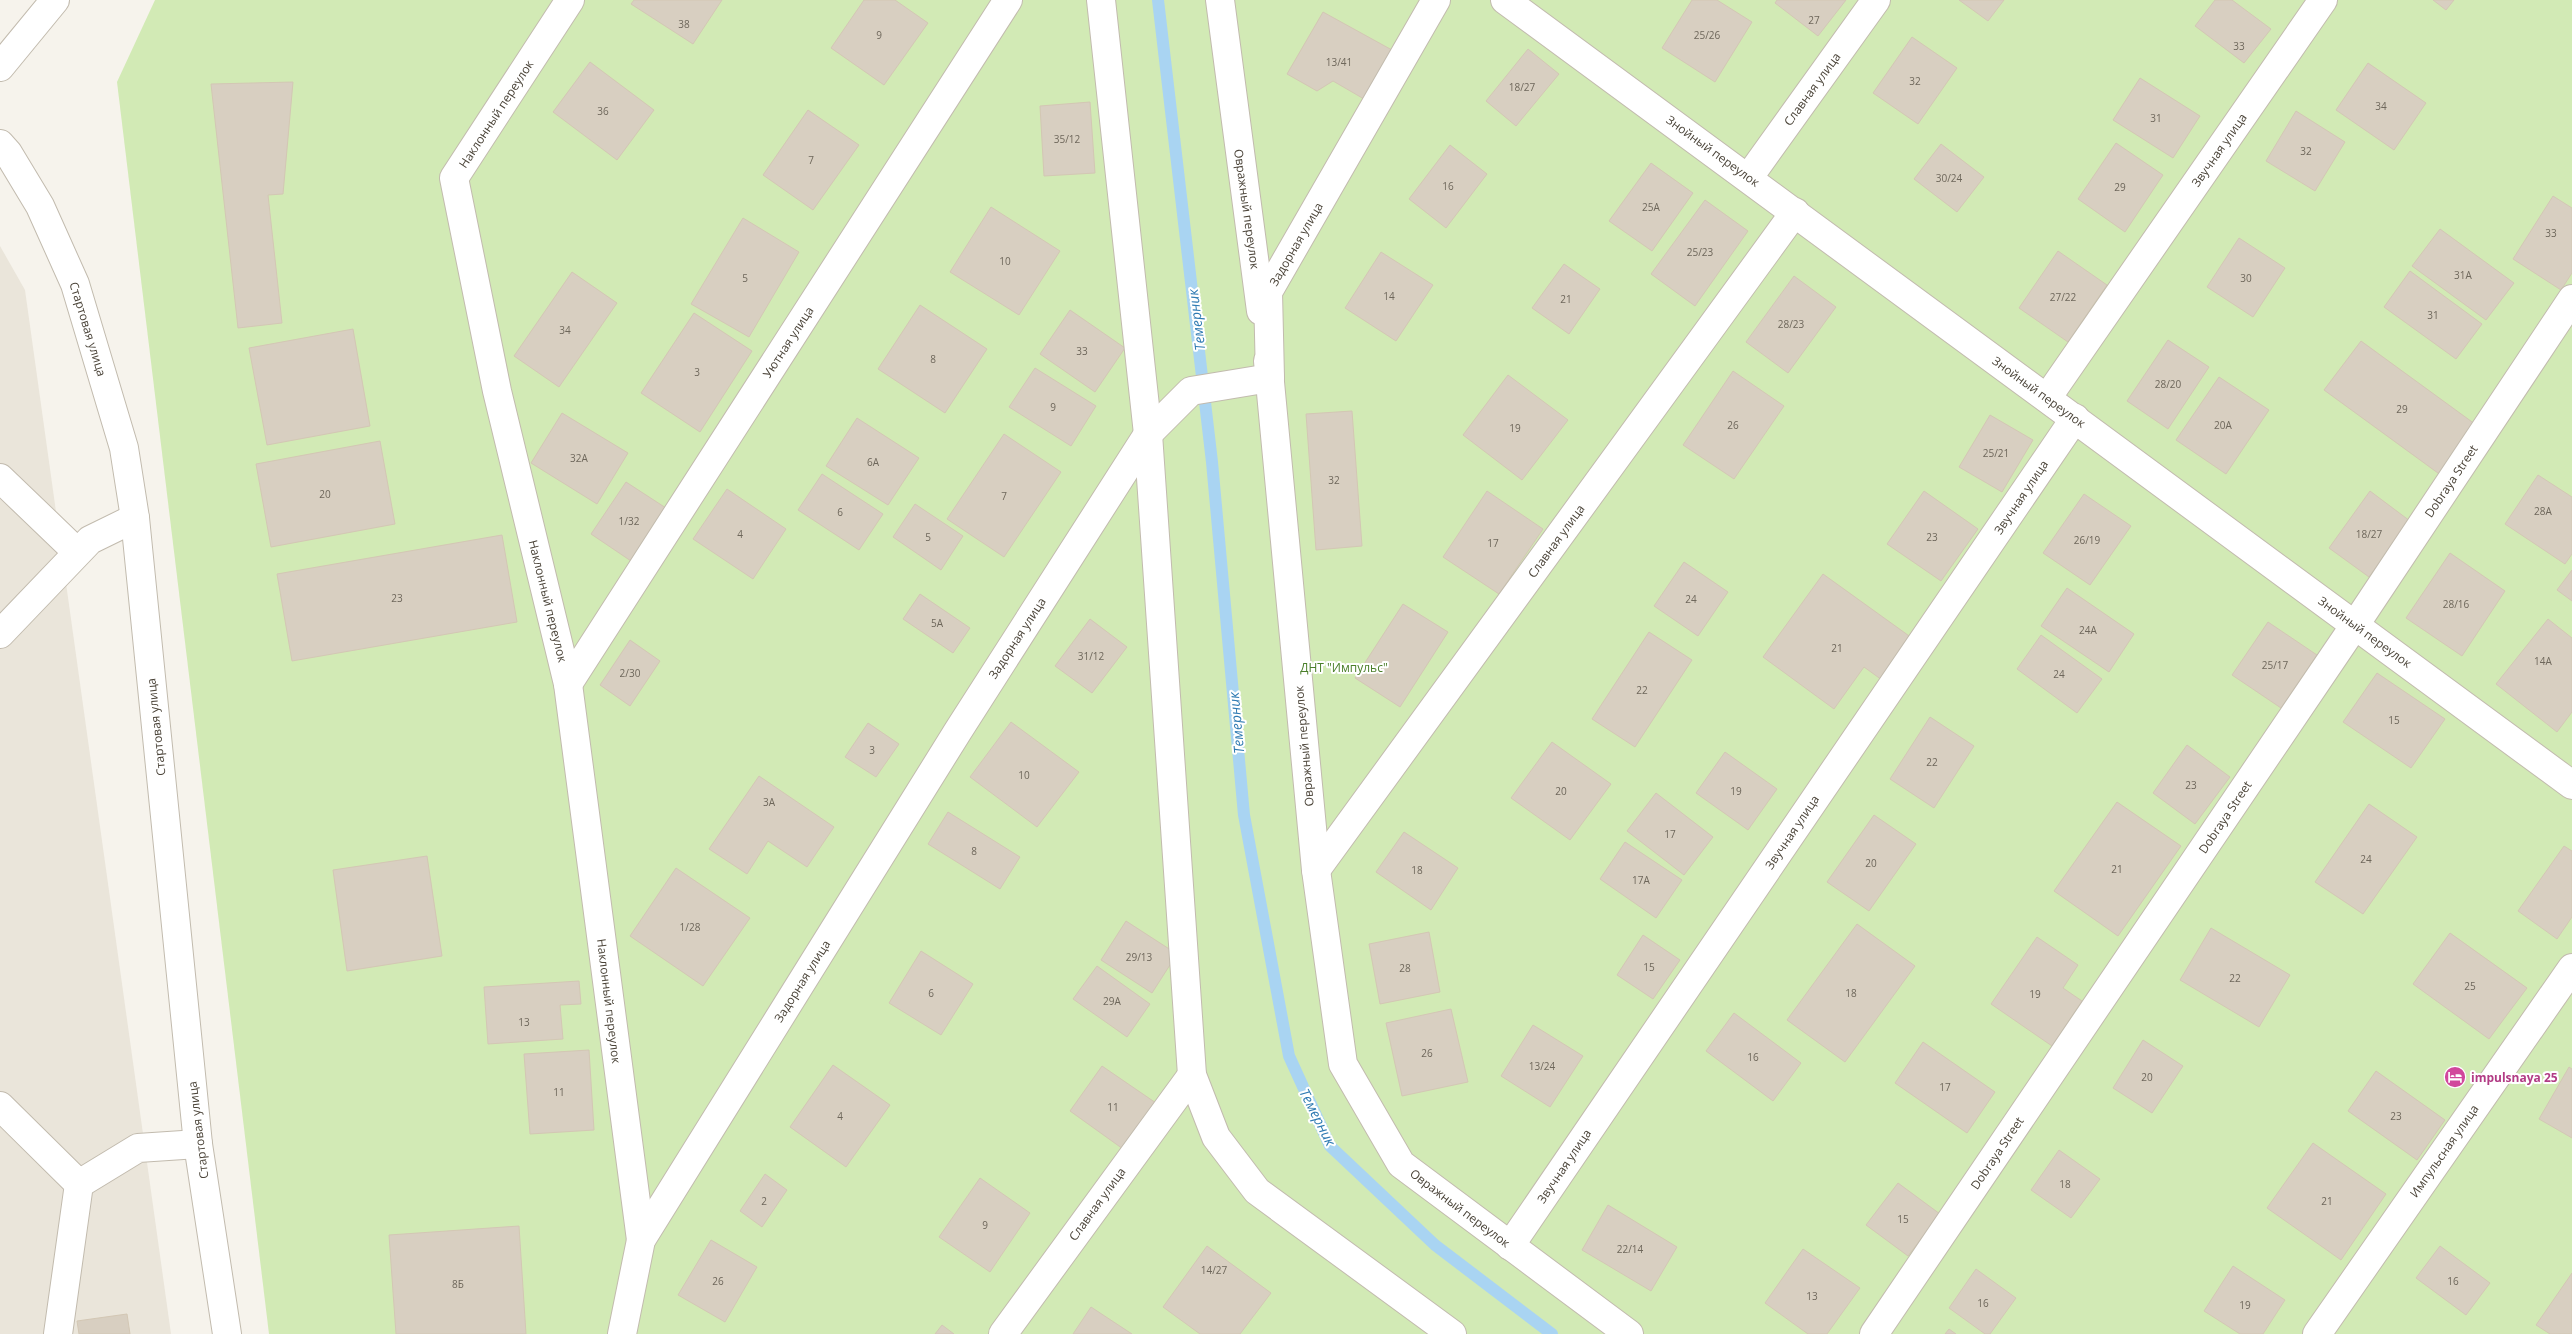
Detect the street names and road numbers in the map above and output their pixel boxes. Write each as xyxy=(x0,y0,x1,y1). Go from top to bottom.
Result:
street label: Славная улица xyxy=(1780,49,1844,129)
street label: Наклонный переулок xyxy=(455,56,538,171)
street label: Звучная улица xyxy=(2187,110,2251,190)
street label: Знойный переулок xyxy=(1663,111,1764,191)
street label: Овражный переулок xyxy=(1230,148,1264,271)
street label: Задорная улица xyxy=(1265,199,1327,289)
street label: Стартовая улица xyxy=(66,280,110,378)
street label: Уютная улица xyxy=(759,303,817,381)
street label: Знойный переулок xyxy=(1989,352,2090,432)
street label: Dobraya Street xyxy=(2420,441,2482,521)
street label: Звучная улица xyxy=(1990,457,2052,537)
street label: Славная улица xyxy=(1524,501,1588,581)
street label: Наклонный переулок xyxy=(525,538,572,665)
street label: Знойный переулок xyxy=(2315,592,2416,672)
street label: Задорная улица xyxy=(984,594,1050,682)
street label: Стартовая улица xyxy=(142,677,170,777)
street label: Овражный переулок xyxy=(1290,684,1318,807)
street label: Dobraya Street xyxy=(2194,777,2256,857)
street label: Звучная улица xyxy=(1761,792,1823,872)
street label: Задорная улица xyxy=(770,937,834,1025)
street label: Наклонный переулок xyxy=(593,938,625,1065)
street label: Стартовая улица xyxy=(184,1080,212,1180)
street label: Импульсная улица xyxy=(2406,1101,2482,1201)
street label: Dobraya Street xyxy=(1966,1113,2028,1193)
street label: Звучная улица xyxy=(1533,1126,1595,1206)
street label: Славная улица xyxy=(1065,1164,1129,1244)
street label: Овражный переулок xyxy=(1406,1165,1514,1252)

